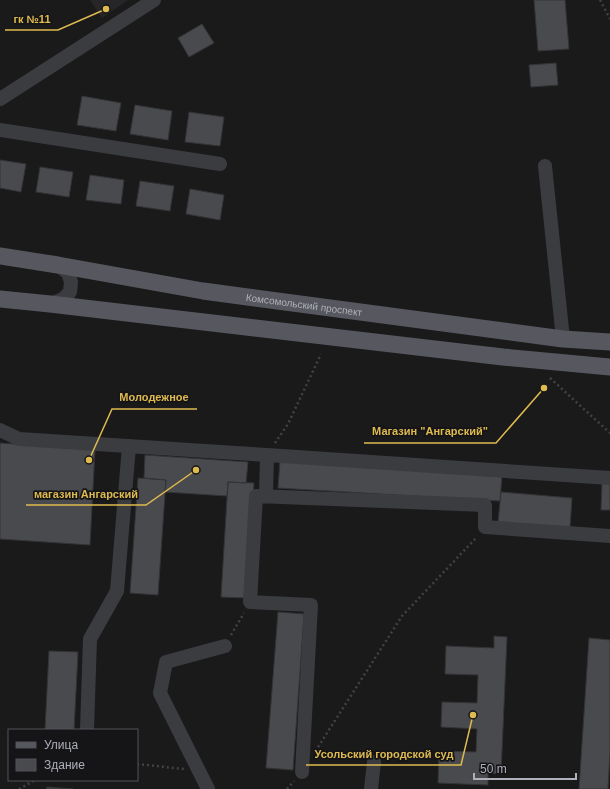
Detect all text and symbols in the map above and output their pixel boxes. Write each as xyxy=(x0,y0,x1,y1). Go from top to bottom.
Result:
callout: гк №11 xyxy=(5,7,58,30)
text: гк №11 xyxy=(13,13,51,25)
street label: Комсомольский проспект xyxy=(245,291,363,318)
callout: Молодежное xyxy=(112,386,197,409)
text: Молодежное xyxy=(119,391,189,403)
callout: Магазин "Ангарский" xyxy=(364,420,496,443)
text: Магазин "Ангарский" xyxy=(372,425,488,437)
callout: магазин Ангарский xyxy=(26,482,146,505)
text: магазин Ангарский xyxy=(34,488,138,500)
legend xyxy=(8,729,138,781)
text: Улица xyxy=(44,738,78,752)
callout: Усольский городской суд xyxy=(306,742,461,765)
text: Усольский городской суд xyxy=(315,748,453,760)
scale bar xyxy=(474,755,576,781)
text: Здание xyxy=(44,758,85,772)
text: 50 m xyxy=(480,762,507,776)

